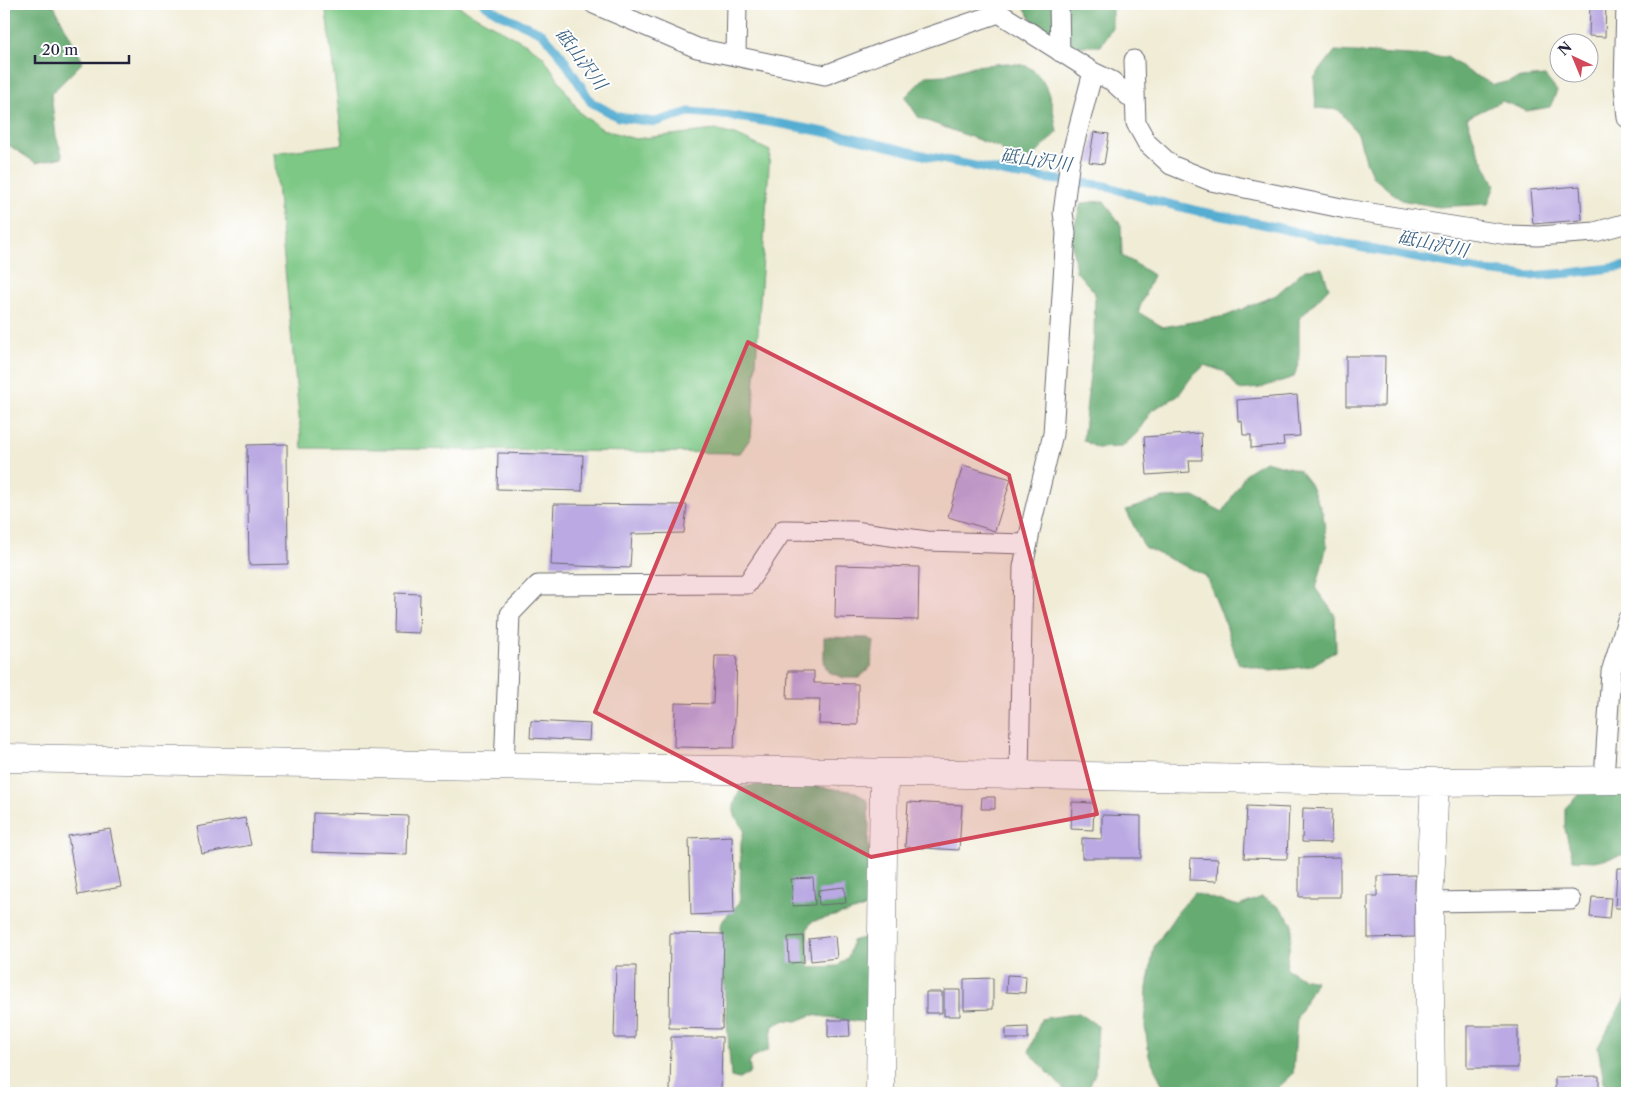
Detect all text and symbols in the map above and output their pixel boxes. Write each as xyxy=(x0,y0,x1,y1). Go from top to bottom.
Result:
water label: 砥山沢川 xyxy=(551,24,613,96)
scale bar xyxy=(35,32,129,64)
north arrow xyxy=(1548,32,1598,82)
text: N xyxy=(1554,38,1576,59)
text: 20 m xyxy=(42,40,78,59)
water label: 砥山沢川 xyxy=(999,144,1075,176)
water label: 砥山沢川 xyxy=(1395,226,1472,263)

